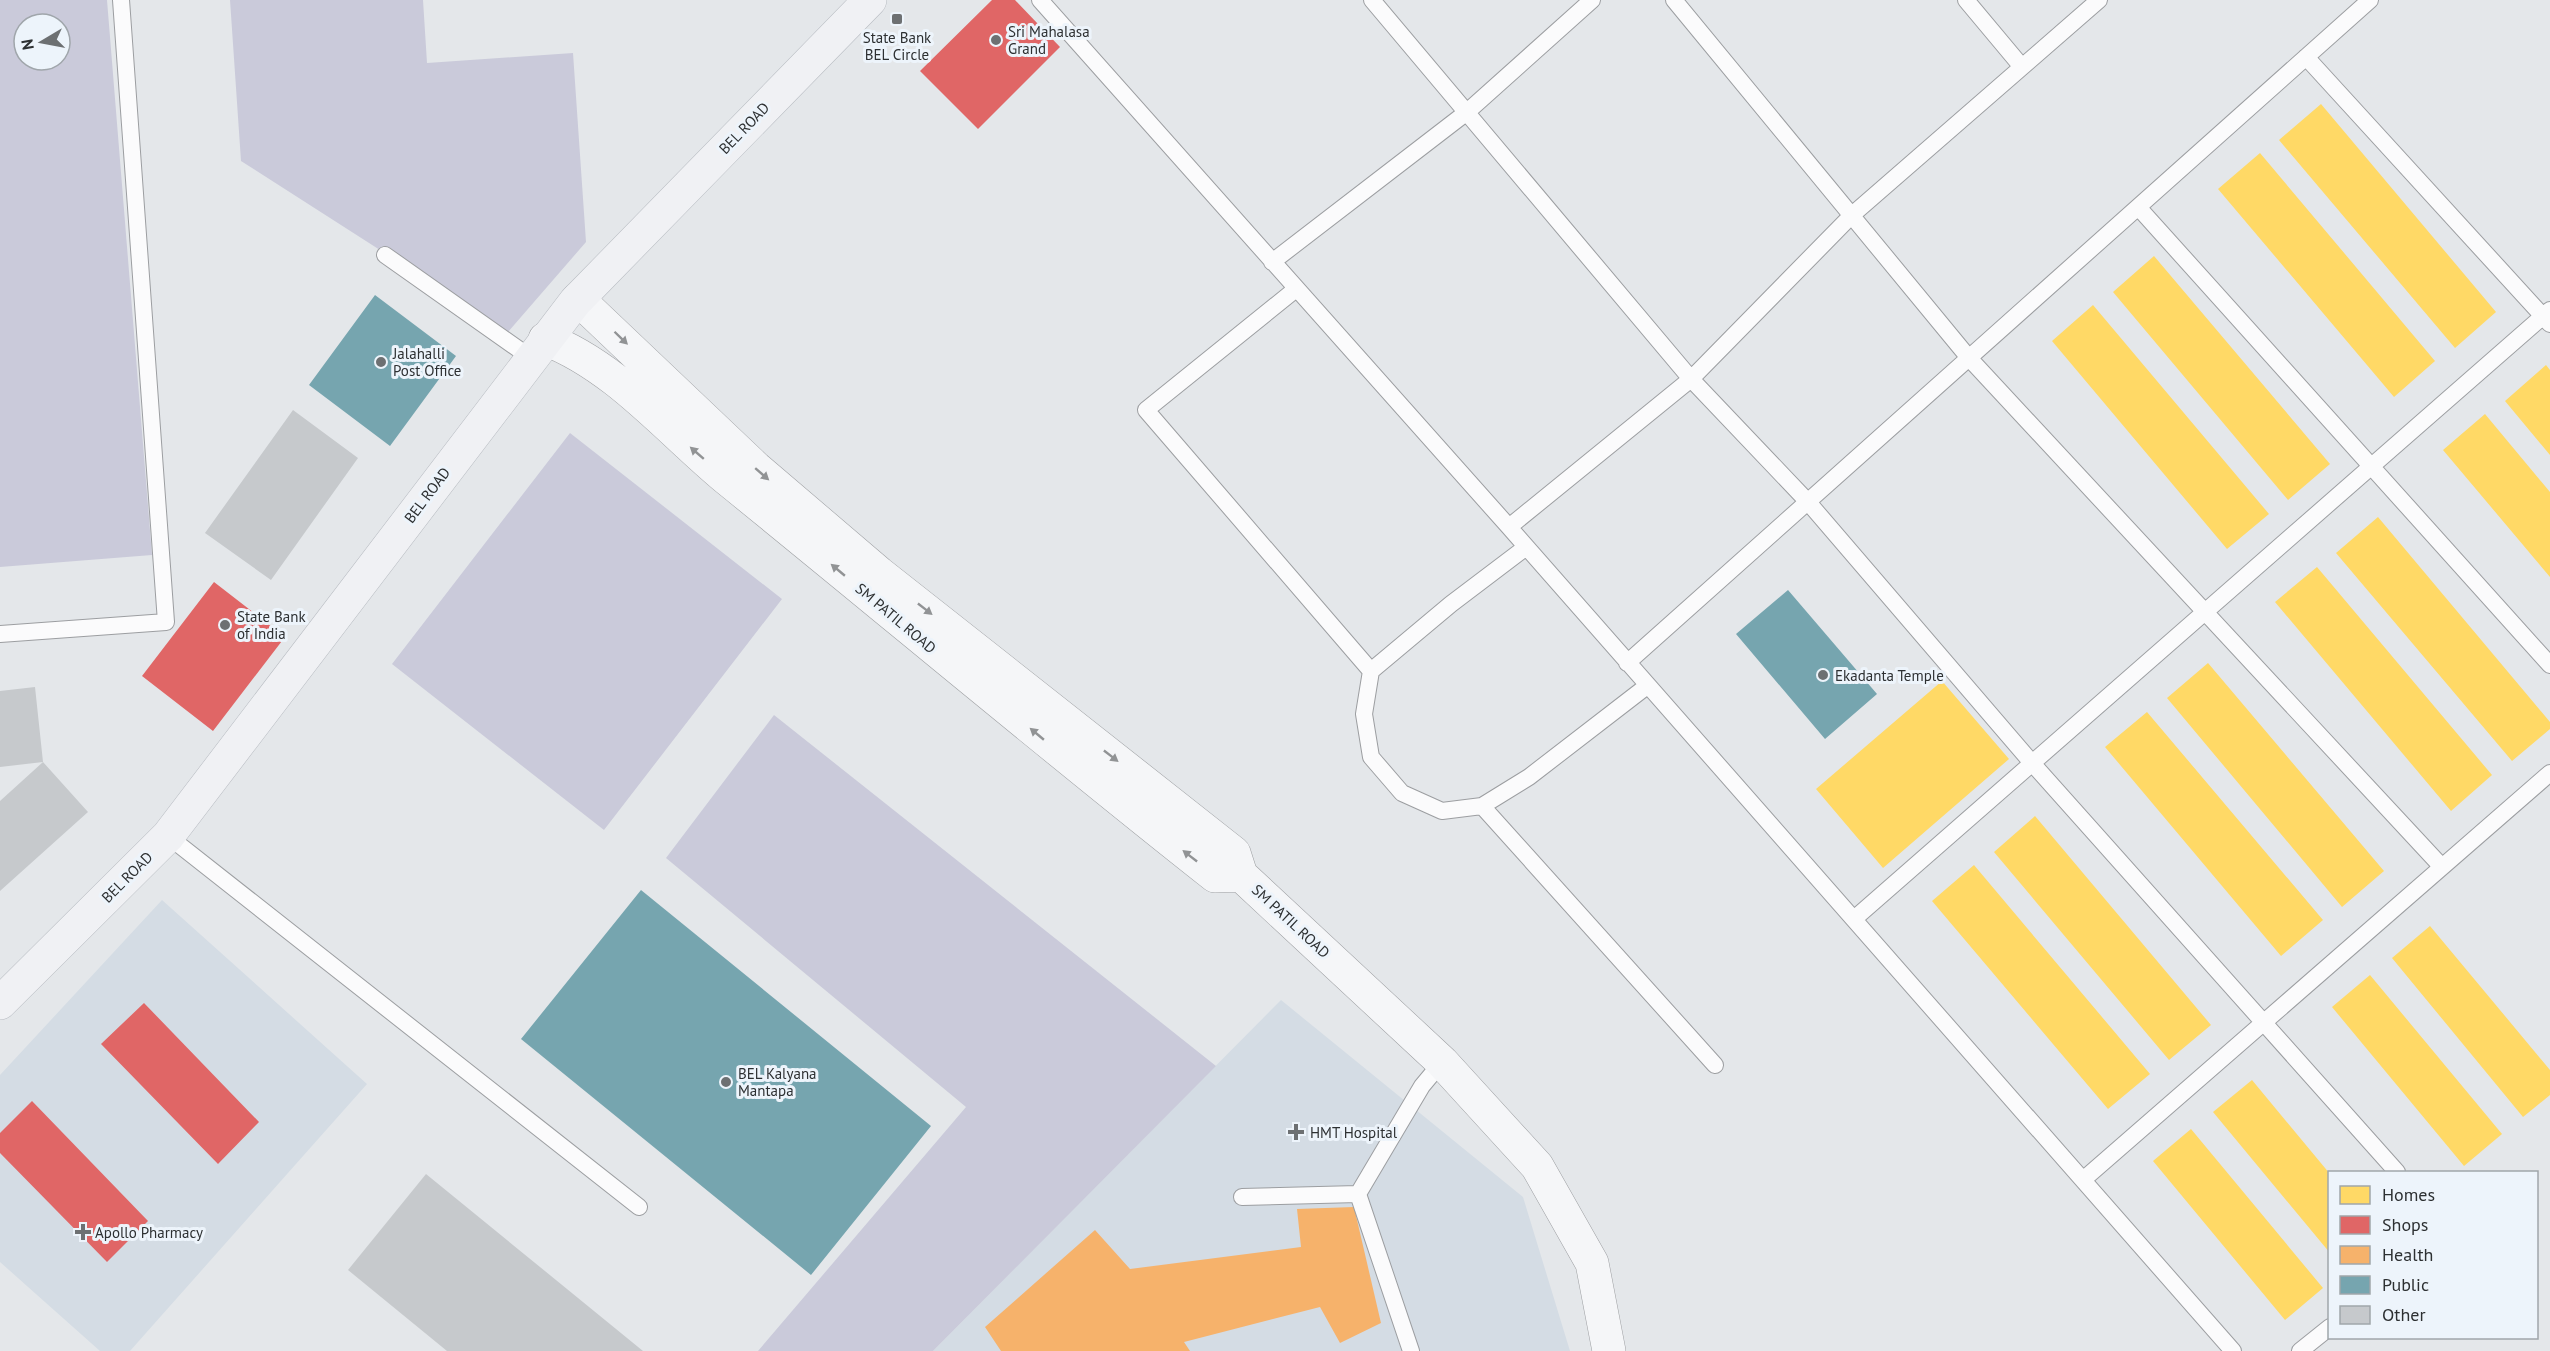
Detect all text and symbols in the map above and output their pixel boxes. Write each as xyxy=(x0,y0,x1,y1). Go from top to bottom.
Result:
north arrow xyxy=(12,12,72,72)
marker: State Bank BEL Circle xyxy=(890,12,904,26)
place label: Sri Mahalasa Grand xyxy=(1008,22,1090,58)
place label: State Bank BEL Circle xyxy=(863,28,932,64)
marker: Sri Mahalasa Grand xyxy=(989,33,1003,47)
text: N xyxy=(16,38,38,52)
street label: BEL ROAD xyxy=(715,98,773,158)
one-way arrow xyxy=(614,331,628,345)
place label: Jalahalli Post Office xyxy=(392,344,461,380)
marker: Jalahalli Post Office xyxy=(374,355,388,369)
one-way arrow xyxy=(689,447,705,460)
street label: BEL ROAD xyxy=(400,463,454,527)
one-way arrow xyxy=(754,467,770,480)
one-way arrow xyxy=(830,563,846,576)
street label: SM PATIL ROAD xyxy=(852,579,940,657)
one-way arrow xyxy=(917,602,932,614)
place label: State Bank of India xyxy=(237,607,306,643)
marker: State Bank of India xyxy=(218,618,232,632)
place label: Ekadanta Temple xyxy=(1835,666,1944,685)
marker: Ekadanta Temple xyxy=(1816,668,1830,682)
one-way arrow xyxy=(1029,728,1045,741)
one-way arrow xyxy=(1103,749,1119,762)
street label: BEL ROAD xyxy=(97,847,157,907)
one-way arrow xyxy=(1182,850,1197,862)
street label: SM PATIL ROAD xyxy=(1248,880,1334,962)
place label: BEL Kalyana Mantapa xyxy=(738,1064,817,1100)
marker: BEL Kalyana Mantapa xyxy=(719,1075,733,1089)
marker: HMT Hospital xyxy=(1287,1123,1305,1141)
place label: HMT Hospital xyxy=(1310,1123,1398,1142)
legend xyxy=(2328,1171,2538,1339)
text: Homes xyxy=(2382,1183,2435,1206)
text: Shops xyxy=(2382,1213,2428,1236)
place label: Apollo Pharmacy xyxy=(95,1223,203,1242)
marker: Apollo Pharmacy xyxy=(76,1225,90,1239)
text: Health xyxy=(2382,1243,2433,1266)
text: Public xyxy=(2382,1273,2429,1296)
text: Other xyxy=(2382,1303,2426,1326)

